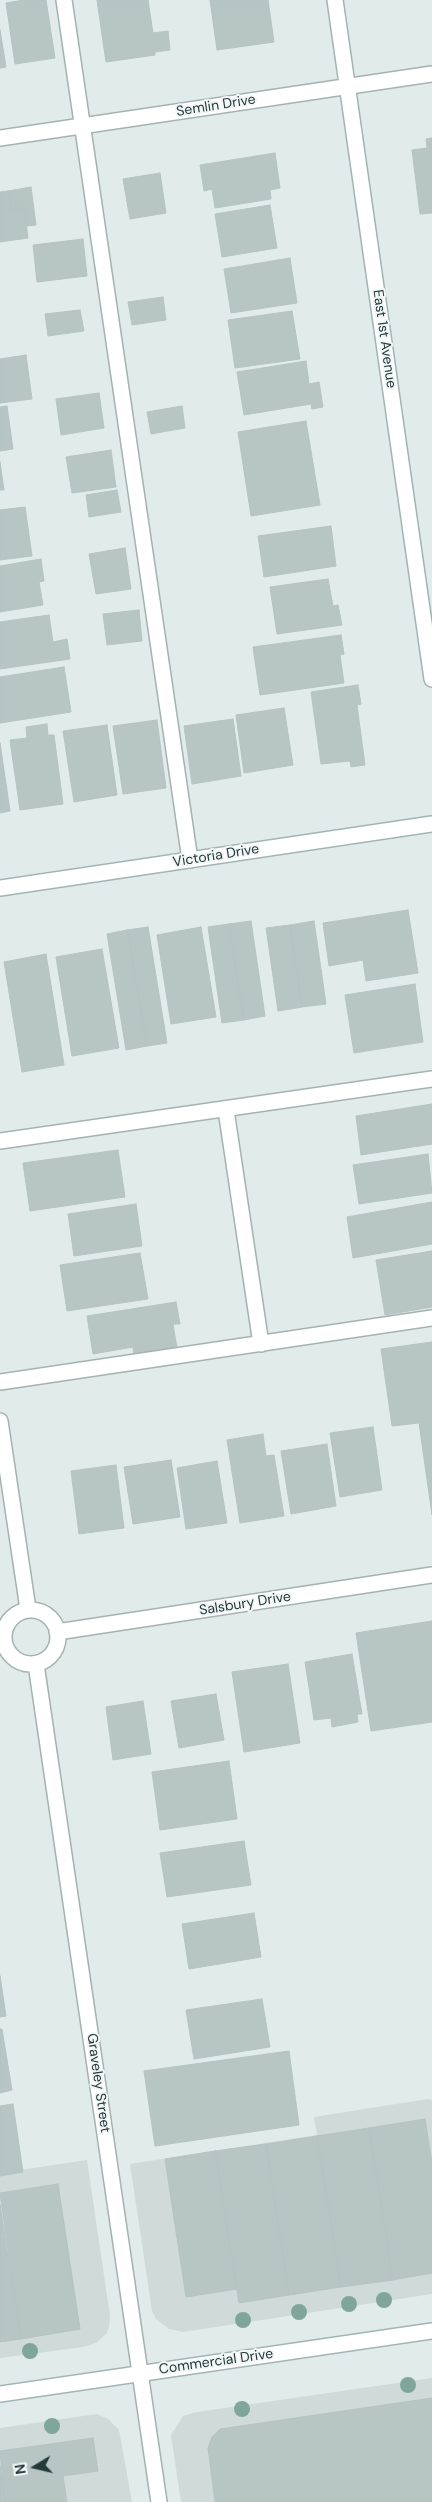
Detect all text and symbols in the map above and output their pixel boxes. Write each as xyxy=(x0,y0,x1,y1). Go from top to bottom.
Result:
street label: Semlin Drive xyxy=(175,91,257,121)
street label: East 1st Avenue xyxy=(369,289,399,389)
street label: Victoria Drive xyxy=(172,841,260,871)
street label: Salsbury Drive xyxy=(198,1588,292,1620)
street label: Graveley Street xyxy=(83,2032,113,2134)
street label: Commercial Drive xyxy=(158,2346,274,2378)
north arrow xyxy=(10,2442,60,2492)
text: N xyxy=(10,2463,30,2476)

